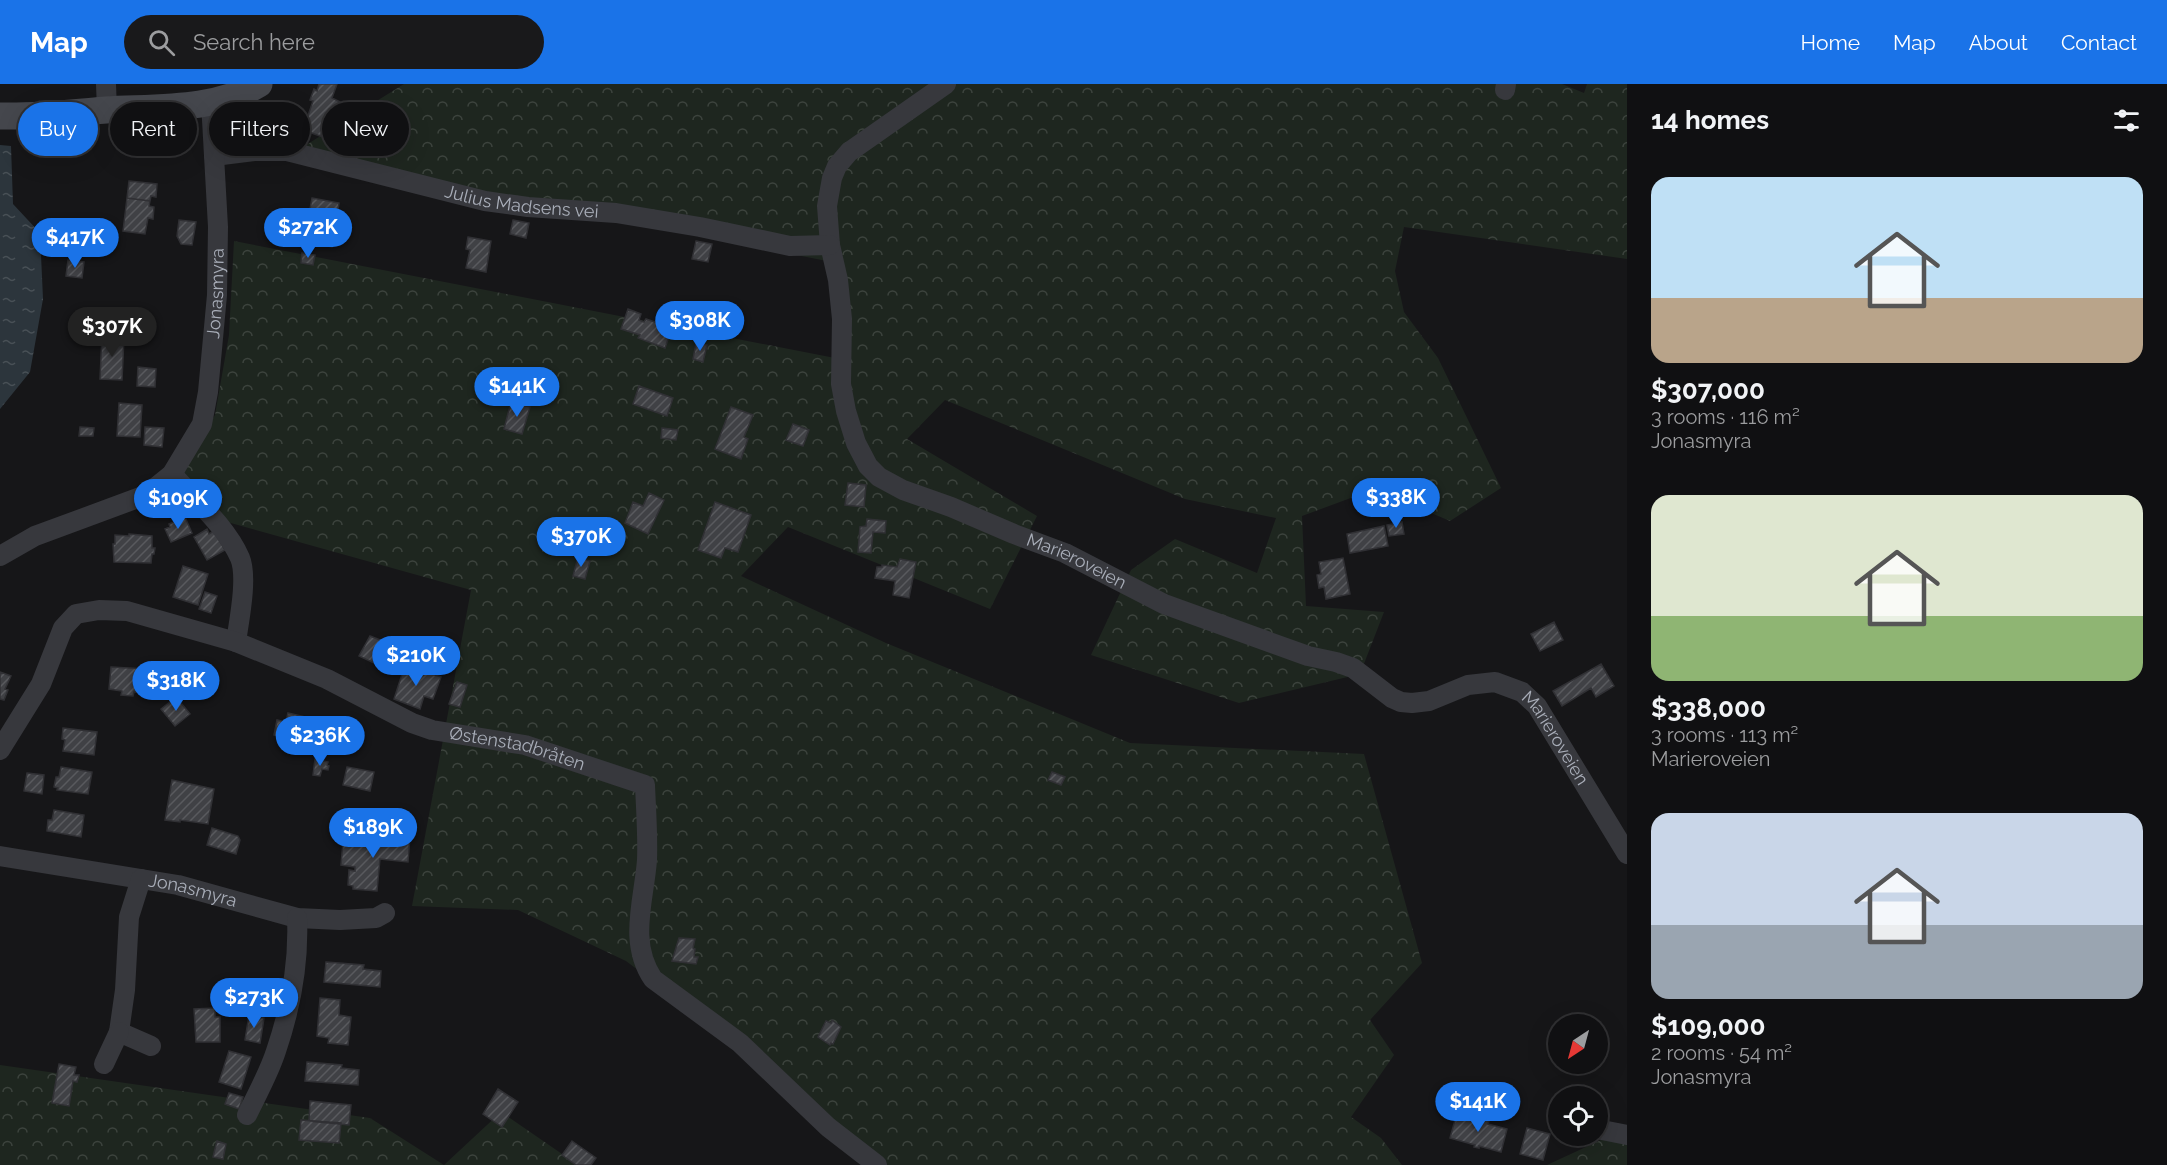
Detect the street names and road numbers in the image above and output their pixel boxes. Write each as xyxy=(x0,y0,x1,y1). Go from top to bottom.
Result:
street label: Julius Madsens vei xyxy=(443,180,599,222)
street label: Jonasmyra xyxy=(202,248,228,339)
street label: Marieroveien xyxy=(1024,529,1130,593)
street label: Marieroveien xyxy=(1518,686,1593,789)
street label: Østenstadbråten xyxy=(448,722,588,774)
street label: Jonasmyra xyxy=(147,869,240,911)

